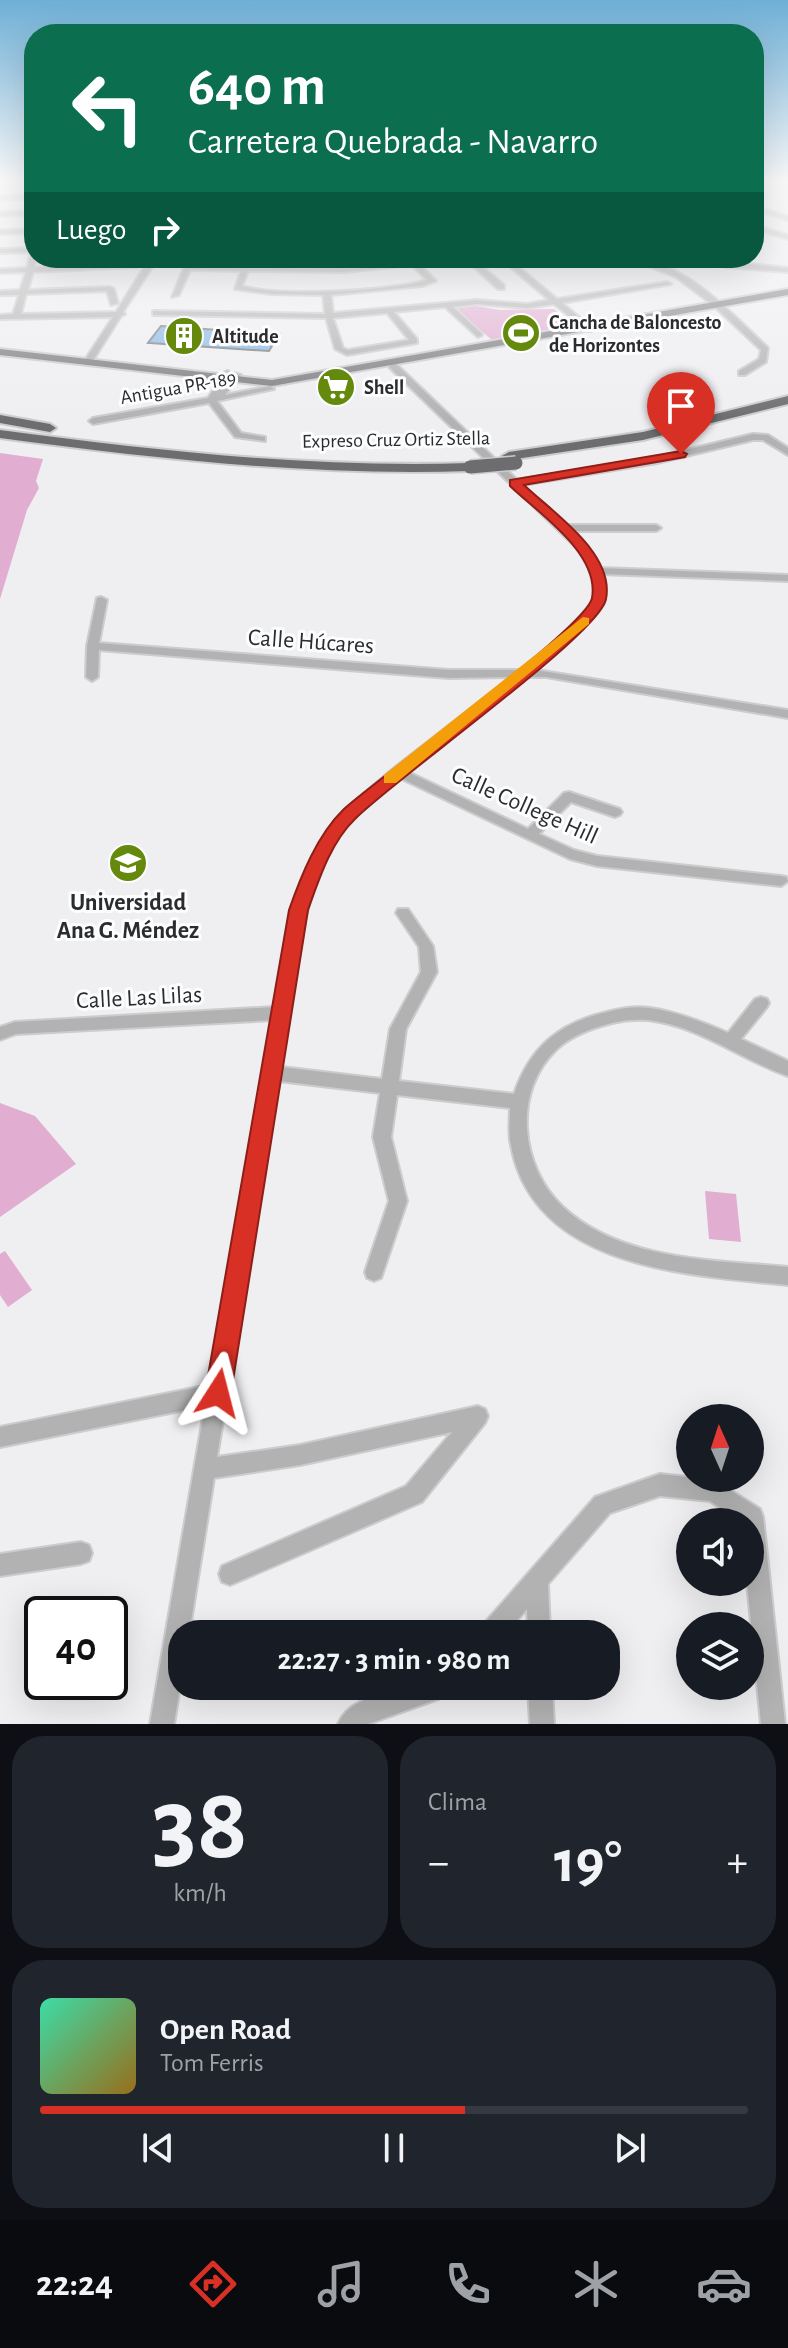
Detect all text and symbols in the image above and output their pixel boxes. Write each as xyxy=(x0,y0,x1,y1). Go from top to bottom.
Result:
icon: left xyxy=(56,56,160,160)
text: 640 m xyxy=(188,59,326,115)
text: Carretera Quebrada - Navarro xyxy=(188,124,598,160)
icon: right xyxy=(143,208,187,252)
text: Luego xyxy=(56,215,127,245)
sports icon: Cancha de Baloncesto de Horizontes xyxy=(500,312,542,354)
place label: Cancha de Baloncesto de Horizontes xyxy=(549,313,722,356)
building icon: Altitude xyxy=(163,315,205,357)
place label: Altitude xyxy=(212,327,279,347)
supermarket icon: Shell xyxy=(315,366,357,408)
street label: Antigua PR-189 xyxy=(119,368,238,408)
pin xyxy=(647,372,715,454)
place label: Shell xyxy=(364,378,404,398)
icon: arrive xyxy=(659,384,703,428)
street label: Expreso Cruz Ortiz Stella xyxy=(302,428,490,452)
street label: Calle Húcares xyxy=(247,626,375,658)
street label: Calle College Hill xyxy=(448,763,602,849)
school or university icon: Universidad Ana G. Méndez xyxy=(107,842,149,884)
place label: Universidad Ana G. Méndez xyxy=(57,891,199,943)
street label: Calle Las Lilas xyxy=(75,983,203,1013)
position arrow xyxy=(176,1351,260,1435)
north arrow xyxy=(676,1404,764,1492)
map controls xyxy=(676,1404,764,1700)
button: sound xyxy=(676,1508,764,1596)
speed limit sign: 40 xyxy=(24,1596,128,1700)
button: layers xyxy=(676,1612,764,1700)
text: 22:27 · 3 min · 980 m xyxy=(277,1645,511,1675)
text: 38 xyxy=(152,1774,248,1878)
text: Clima xyxy=(428,1789,487,1815)
text: 19° xyxy=(554,1833,622,1893)
text: − xyxy=(428,1841,449,1885)
text: + xyxy=(727,1841,748,1885)
text: km/h xyxy=(173,1880,227,1906)
text: Open Road xyxy=(160,2015,291,2045)
text: Tom Ferris xyxy=(160,2050,264,2076)
icon: previous xyxy=(136,2126,180,2170)
icon: pause xyxy=(372,2126,416,2170)
icon: next xyxy=(608,2126,652,2170)
icon: directions xyxy=(185,2256,241,2312)
icon: music xyxy=(313,2256,369,2312)
icon: phone xyxy=(440,2256,496,2312)
icon: climate xyxy=(568,2256,624,2312)
icon: car xyxy=(696,2256,752,2312)
text: 22:24 xyxy=(36,2266,113,2302)

